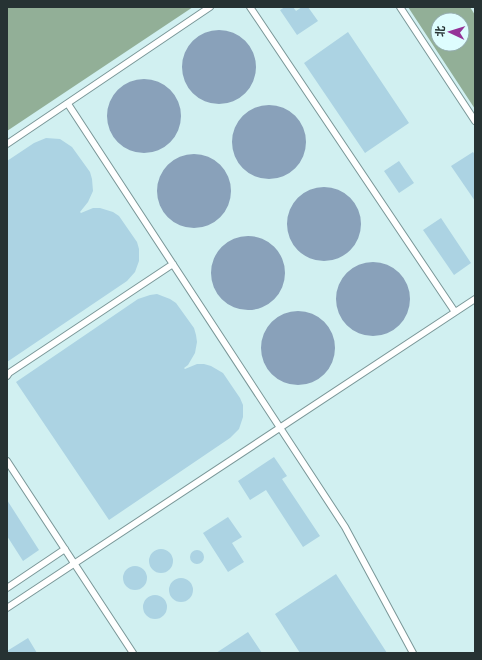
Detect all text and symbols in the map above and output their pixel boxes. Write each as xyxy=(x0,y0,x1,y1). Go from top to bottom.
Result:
north arrow xyxy=(430,12,470,52)
text: 北 xyxy=(435,25,446,37)

